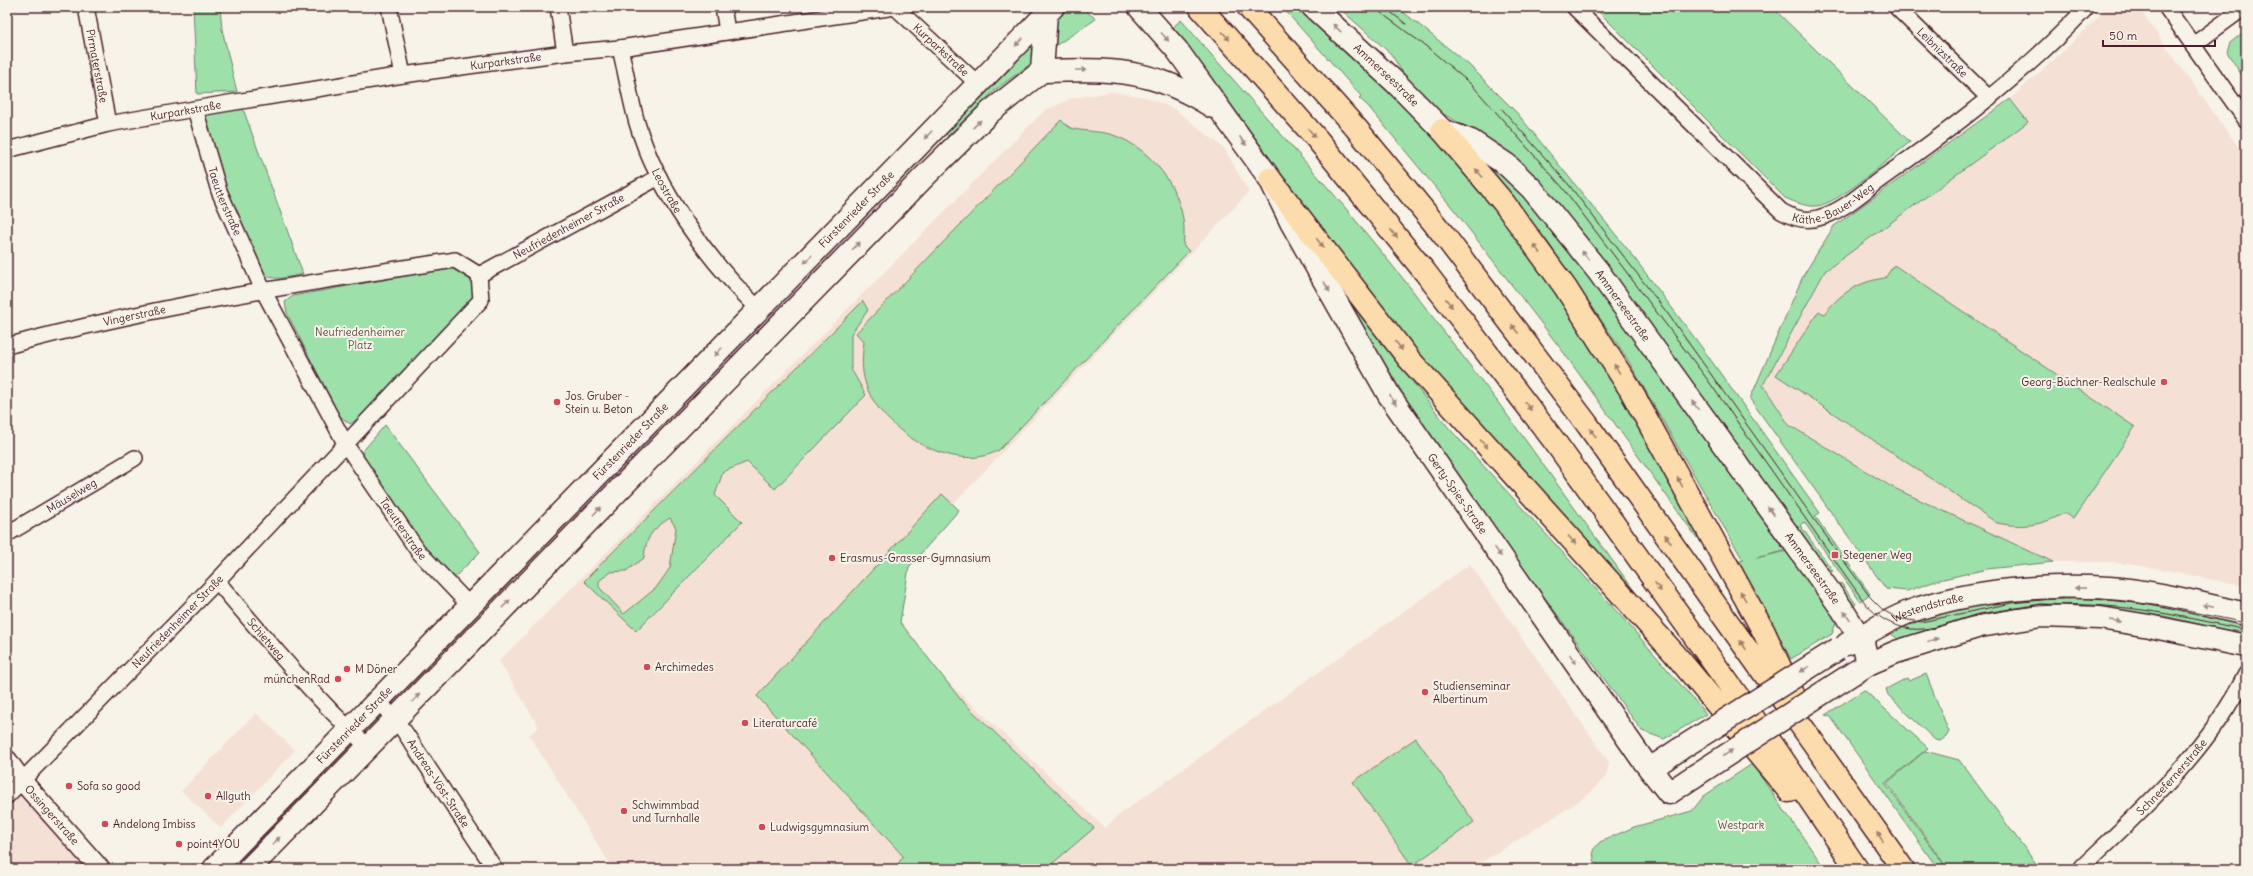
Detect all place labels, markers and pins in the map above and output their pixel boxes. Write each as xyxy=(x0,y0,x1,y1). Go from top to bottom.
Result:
place label: Georg-Büchner-Realschule xyxy=(2021,375,2156,389)
marker: Georg-Büchner-Realschule xyxy=(2159,377,2169,387)
place label: Jos. Gruber - Stein u. Beton xyxy=(565,389,633,416)
marker: Jos. Gruber - Stein u. Beton xyxy=(552,397,562,407)
place label: Stegener Weg xyxy=(1843,548,1912,562)
marker: Stegener Weg xyxy=(1830,550,1840,560)
place label: Erasmus-Grasser-Gymnasium xyxy=(840,551,991,565)
marker: Erasmus-Grasser-Gymnasium xyxy=(827,553,837,563)
place label: Archimedes xyxy=(655,660,714,674)
place label: M Döner xyxy=(355,662,398,676)
marker: Archimedes xyxy=(642,662,652,672)
marker: M Döner xyxy=(342,664,352,674)
place label: münchenRad xyxy=(264,672,331,686)
marker: münchenRad xyxy=(333,674,343,684)
place label: Studienseminar Albertinum xyxy=(1433,679,1511,706)
marker: Studienseminar Albertinum xyxy=(1420,687,1430,697)
place label: Literaturcafé xyxy=(753,716,817,730)
marker: Literaturcafé xyxy=(740,718,750,728)
place label: Sofa so good xyxy=(77,779,141,793)
marker: Sofa so good xyxy=(64,781,74,791)
place label: Allguth xyxy=(216,789,251,803)
marker: Allguth xyxy=(203,791,213,801)
place label: Schwimmbad und Turnhalle xyxy=(632,798,700,825)
marker: Schwimmbad und Turnhalle xyxy=(619,806,629,816)
place label: Andelong Imbiss xyxy=(113,817,195,831)
marker: Andelong Imbiss xyxy=(100,819,110,829)
place label: Ludwigsgymnasium xyxy=(770,820,870,834)
marker: Ludwigsgymnasium xyxy=(757,822,767,832)
place label: point4YOU xyxy=(187,837,240,851)
marker: point4YOU xyxy=(174,839,184,849)

